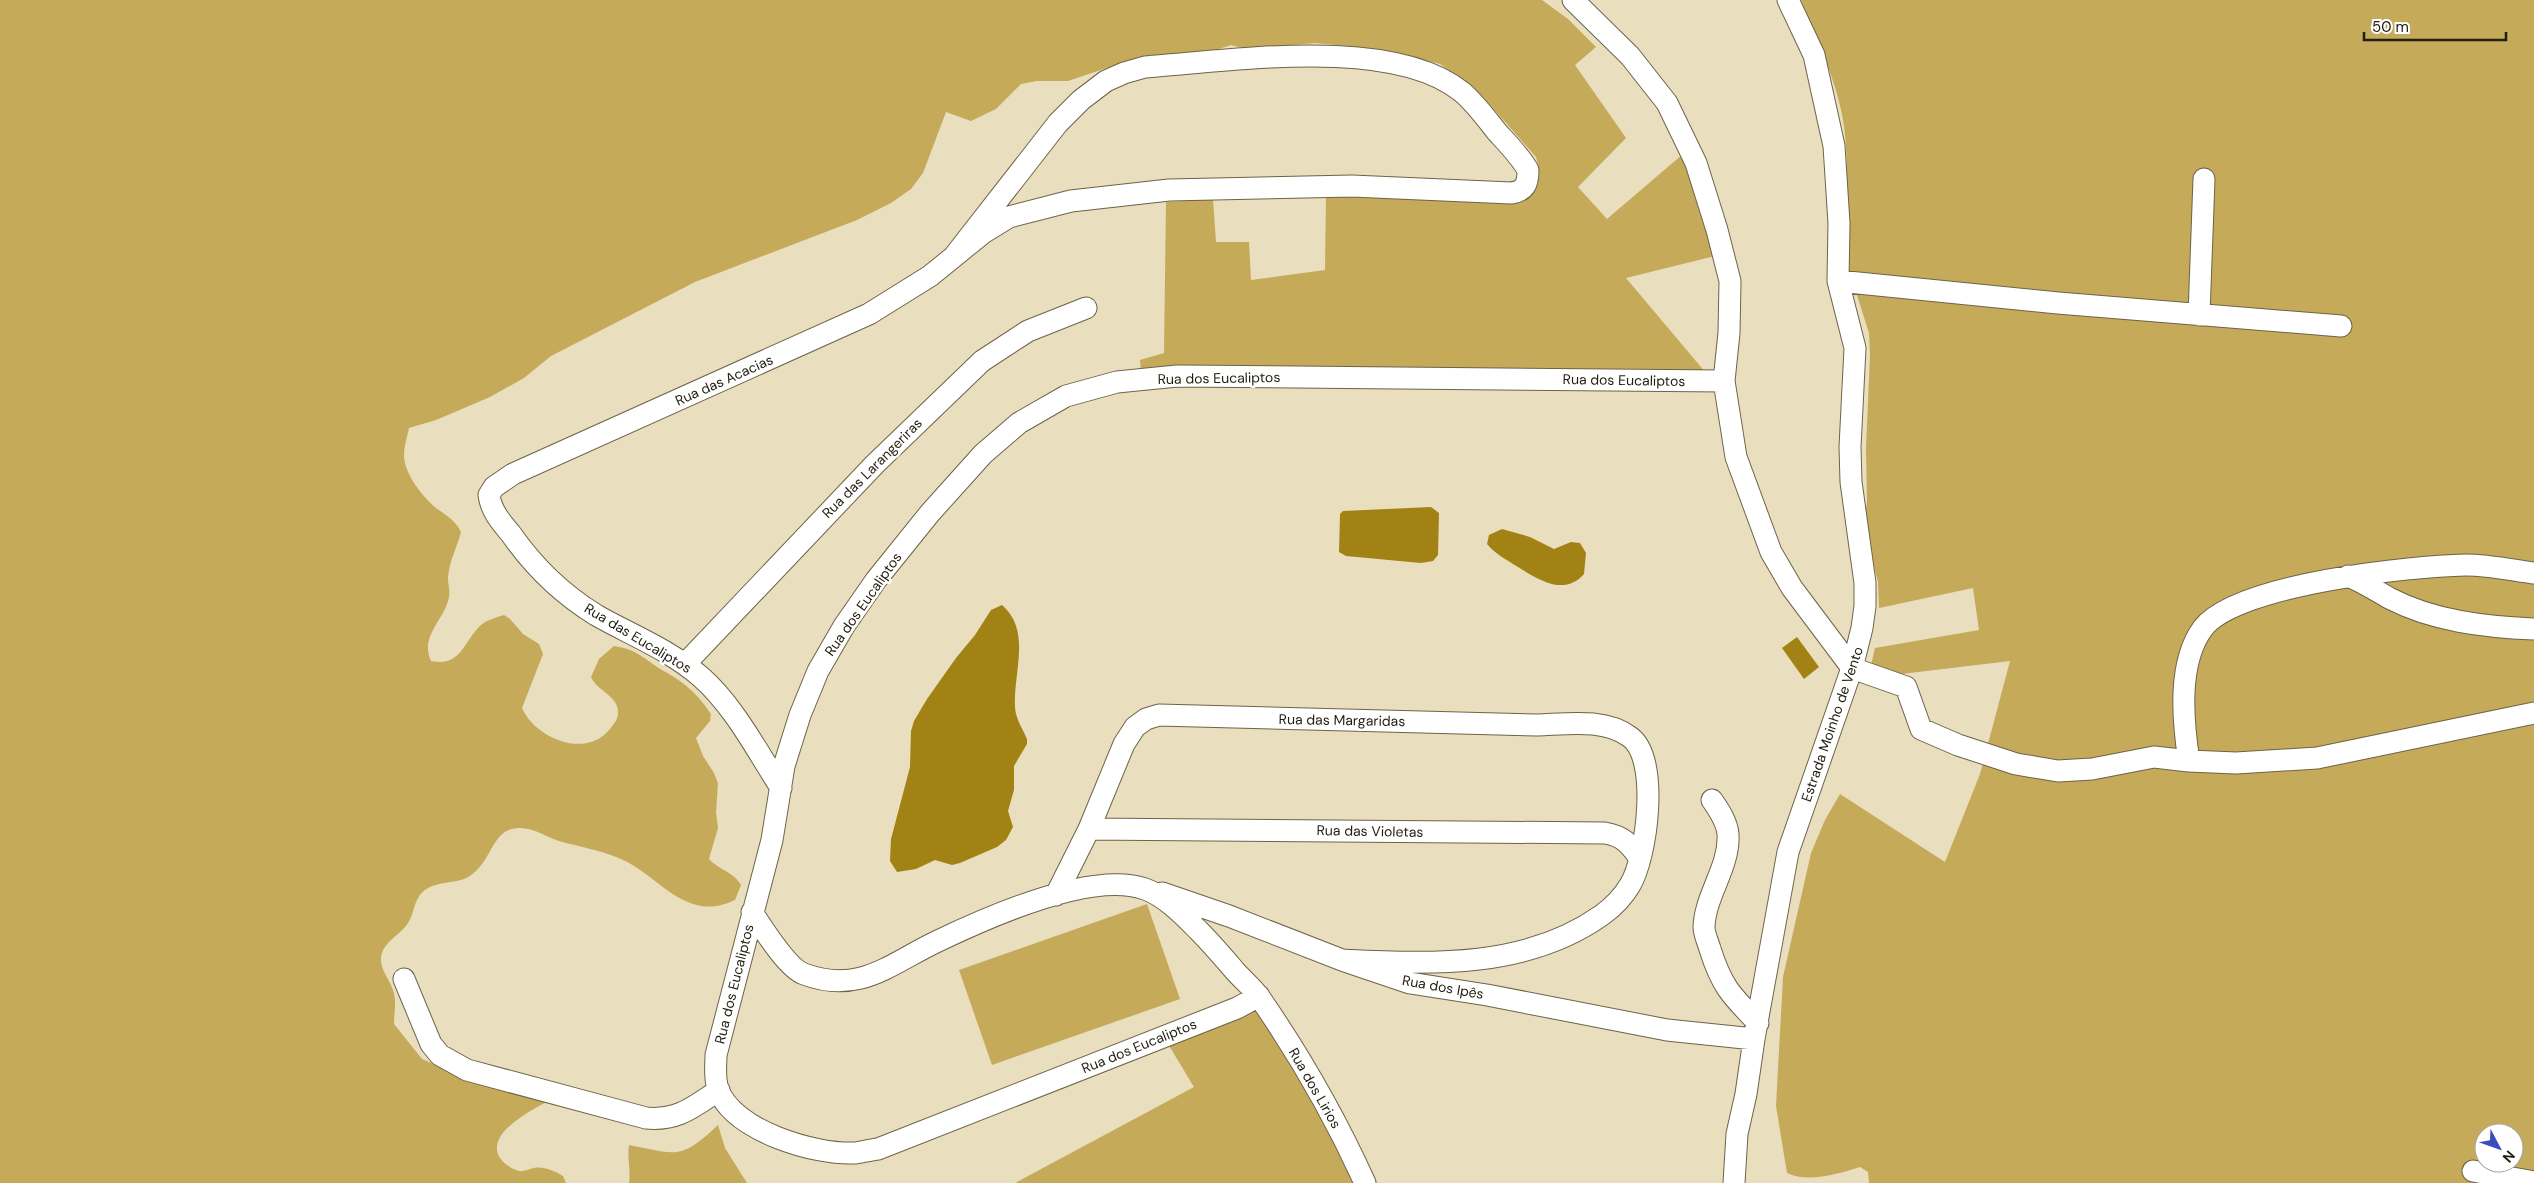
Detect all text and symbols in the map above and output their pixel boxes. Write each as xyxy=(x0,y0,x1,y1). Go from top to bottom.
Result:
scale bar xyxy=(2364,10,2506,42)
text: 50 m xyxy=(2372,17,2409,37)
street label: Rua das Acacias xyxy=(672,350,776,410)
street label: Rua dos Eucaliptos xyxy=(1158,368,1280,388)
street label: Rua dos Eucaliptos xyxy=(1563,370,1685,390)
street label: Rua das Larangeriras xyxy=(818,414,926,522)
street label: Rua dos Eucaliptos xyxy=(820,549,906,659)
street label: Rua das Eucaliptos xyxy=(581,599,695,677)
street label: Estrada Moinho de Vento xyxy=(1797,644,1867,804)
street label: Rua das Margaridas xyxy=(1279,710,1405,730)
street label: Rua das Violetas xyxy=(1316,821,1424,841)
street label: Rua dos Eucaliptos xyxy=(710,922,758,1046)
street label: Rua dos Ipês xyxy=(1401,971,1485,1003)
street label: Rua dos Eucaliptos xyxy=(1079,1015,1199,1077)
street label: Rua dos Lirios xyxy=(1285,1044,1345,1132)
north arrow xyxy=(2474,1123,2524,1173)
text: N xyxy=(2499,1147,2519,1166)

